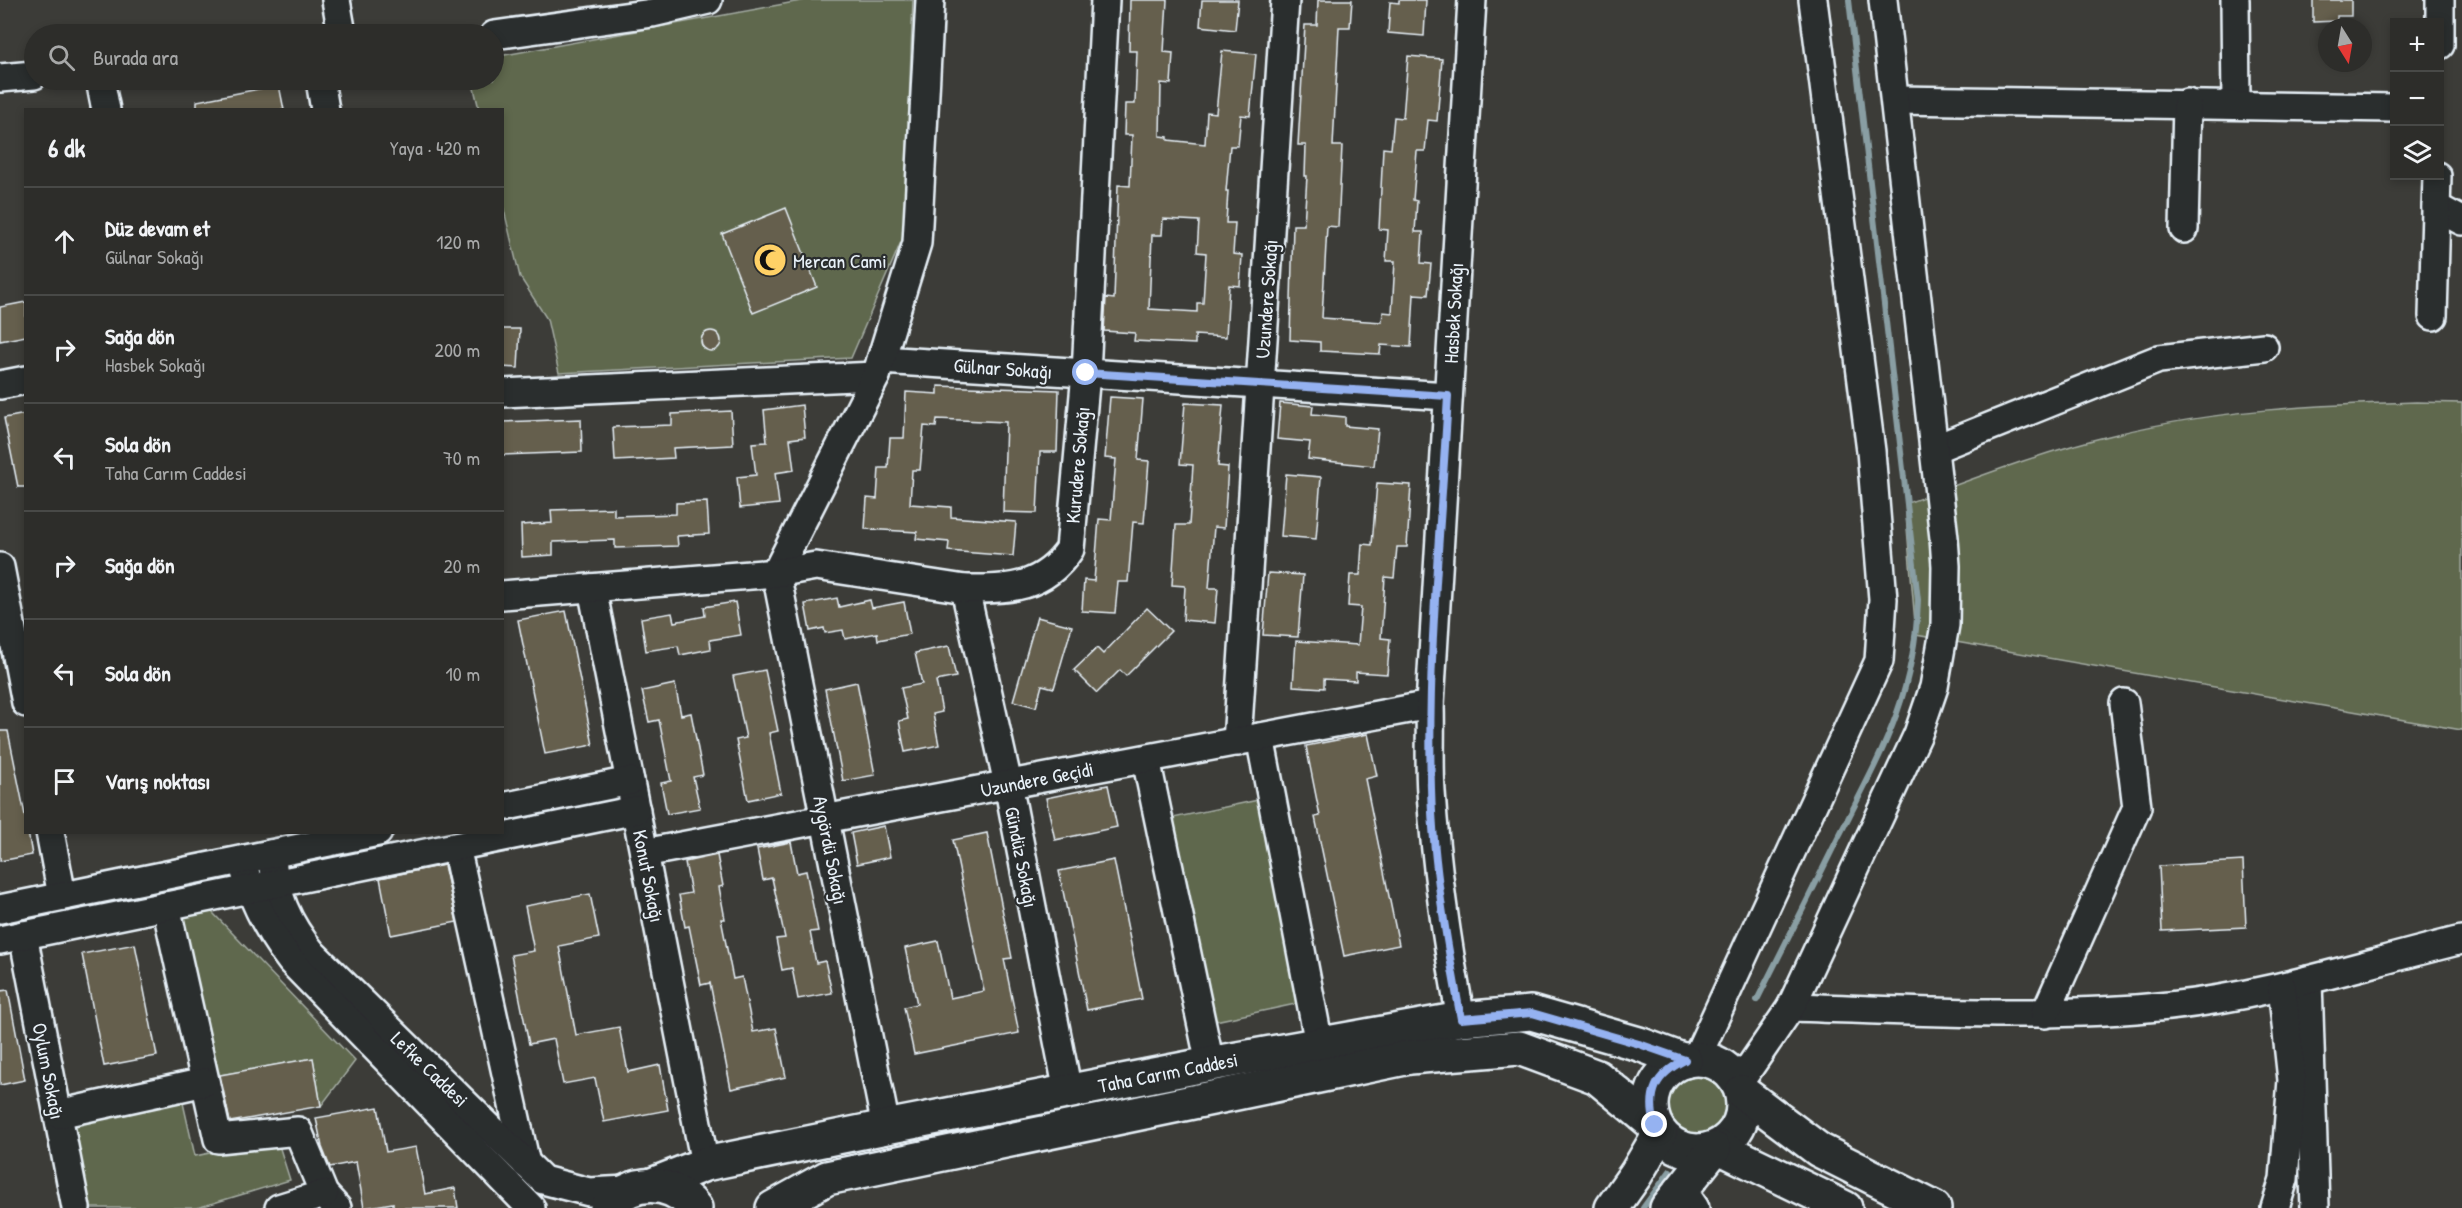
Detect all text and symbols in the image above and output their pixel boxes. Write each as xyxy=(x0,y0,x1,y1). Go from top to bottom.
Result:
north arrow xyxy=(2318,18,2372,72)
map controls xyxy=(2390,18,2444,180)
button: + xyxy=(2390,18,2444,72)
search box xyxy=(24,24,504,90)
icon: search xyxy=(45,41,78,74)
text: Burada ara xyxy=(93,42,178,72)
button: − xyxy=(2390,72,2444,126)
button: layers xyxy=(2390,126,2444,180)
text: 6 dk xyxy=(48,130,85,165)
text: Yaya · 420 m xyxy=(390,134,480,161)
text: Düz devam et xyxy=(105,213,210,243)
icon: ahead xyxy=(48,225,81,258)
text: 120 m xyxy=(436,228,480,255)
street label: Uzundere Sokağı xyxy=(1248,239,1284,359)
mosque icon: Mercan Cami xyxy=(752,242,788,278)
text: Gülnar Sokağı xyxy=(105,243,204,270)
place label: Mercan Cami xyxy=(793,247,887,274)
street label: Hasbek Sokağı xyxy=(1437,262,1469,364)
text: Sağa dön xyxy=(105,321,175,351)
icon: right xyxy=(48,333,81,366)
text: 200 m xyxy=(435,336,480,363)
text: Hasbek Sokağı xyxy=(105,351,206,378)
street label: Gülnar Sokağı xyxy=(953,351,1053,385)
route start xyxy=(1072,359,1098,385)
street label: Kurudere Sokağı xyxy=(1058,406,1096,524)
text: Sola dön xyxy=(105,429,171,459)
icon: left xyxy=(48,441,81,474)
text: 70 m xyxy=(443,444,480,471)
text: Taha Carım Caddesi xyxy=(105,459,247,486)
icon: right xyxy=(48,549,81,582)
text: Sağa dön xyxy=(105,550,175,580)
text: 20 m xyxy=(443,552,480,579)
icon: left xyxy=(48,657,81,690)
text: Sola dön xyxy=(105,658,171,688)
text: 10 m xyxy=(446,660,480,687)
street label: Uzundere Geçidi xyxy=(978,755,1096,803)
icon: arrive xyxy=(48,765,81,798)
text: Varış noktası xyxy=(105,766,210,796)
street label: Aygördü Sokağı xyxy=(807,793,855,907)
street label: Gündüz Sokağı xyxy=(999,804,1045,910)
street label: Konut Sokağı xyxy=(627,827,671,925)
street label: Oylum Sokağı xyxy=(26,1020,72,1122)
street label: Lefke Caddesi xyxy=(385,1025,475,1113)
street label: Taha Carım Caddesi xyxy=(1096,1045,1240,1099)
route end xyxy=(1641,1111,1667,1137)

